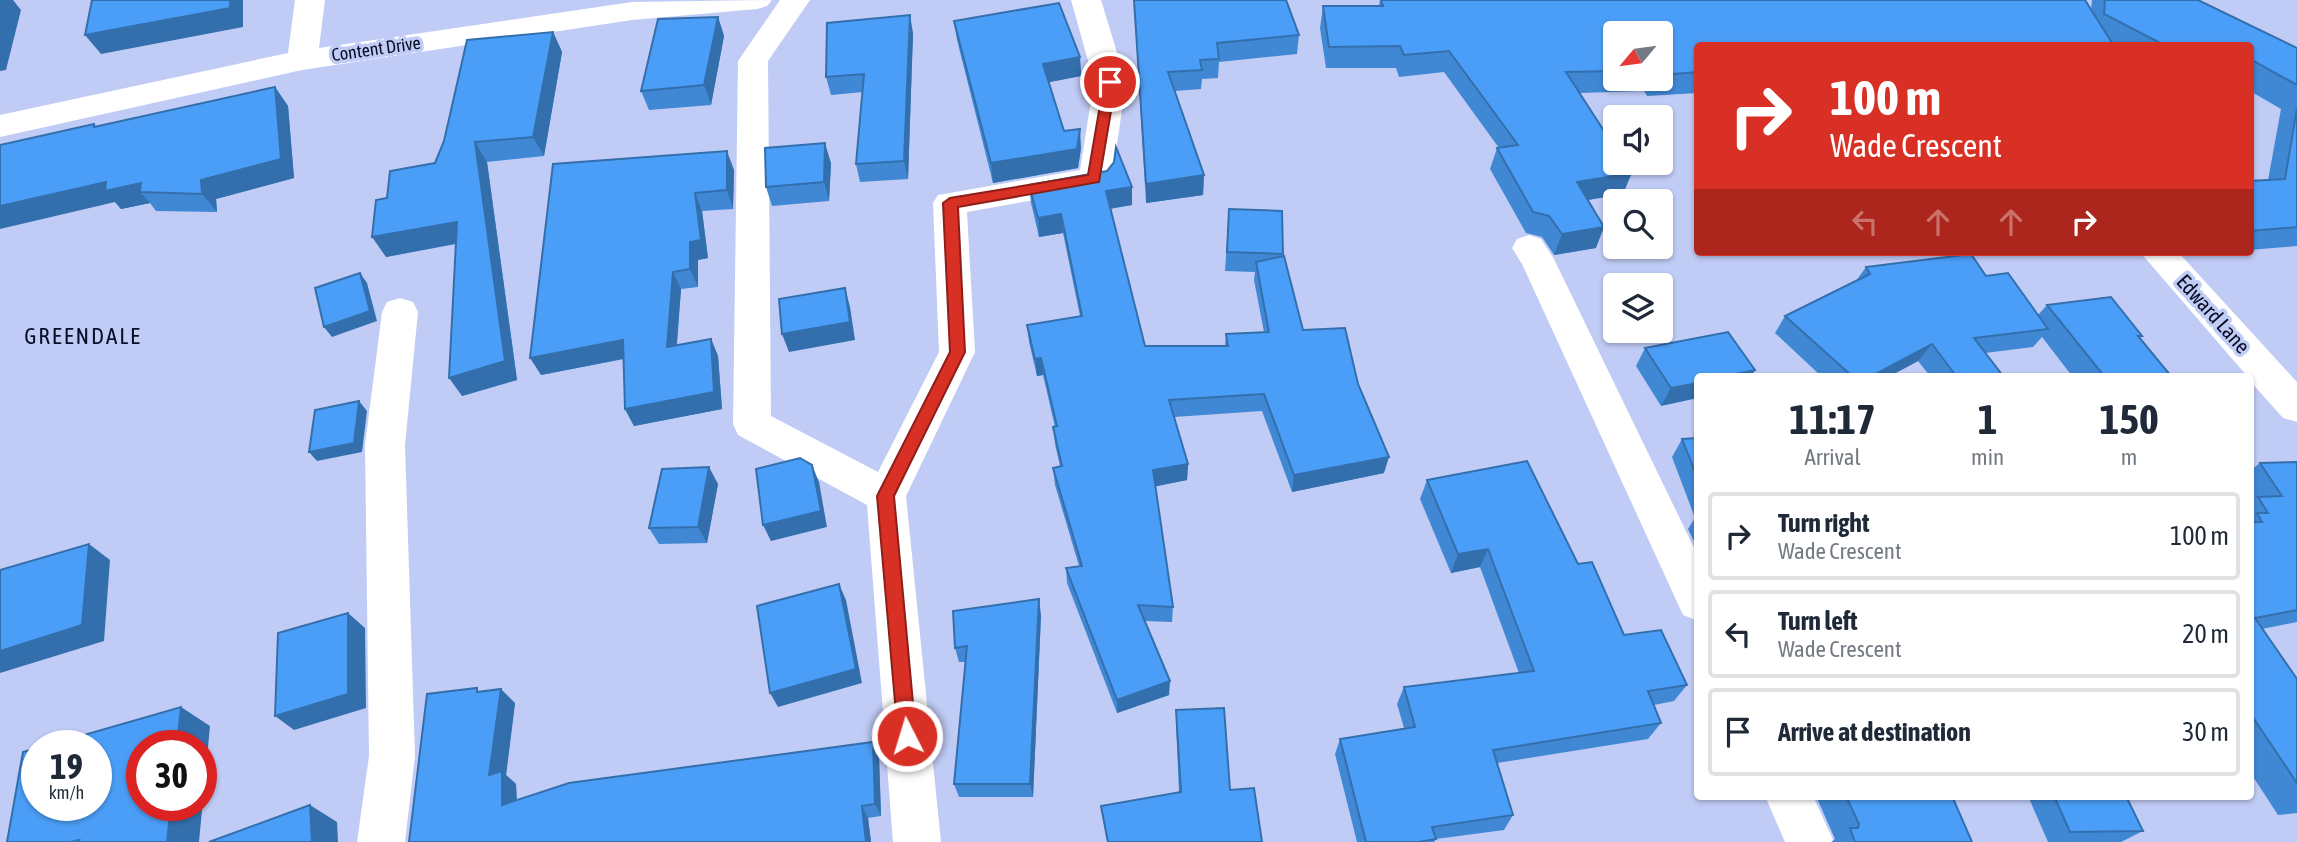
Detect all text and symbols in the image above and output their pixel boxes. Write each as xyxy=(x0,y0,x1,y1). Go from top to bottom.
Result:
north arrow xyxy=(1603,21,1673,91)
map controls xyxy=(1603,21,1673,343)
street label: Content Drive xyxy=(330,32,422,65)
pin xyxy=(1080,52,1140,112)
icon: arrive xyxy=(1091,63,1129,101)
text: 100 m xyxy=(1830,69,1941,125)
icon: right xyxy=(1715,70,1806,161)
button: sound xyxy=(1603,105,1673,175)
text: Wade Crescent xyxy=(1830,127,2002,164)
button: search xyxy=(1603,189,1673,259)
icon: left xyxy=(1846,203,1884,241)
icon: ahead xyxy=(1919,203,1957,241)
icon: ahead xyxy=(1992,203,2030,241)
icon: right xyxy=(2065,203,2103,241)
street label: Edward Lane xyxy=(2172,269,2255,358)
button: layers xyxy=(1603,273,1673,343)
district label: GREENDALE xyxy=(24,323,142,349)
text: 11:17 xyxy=(1789,395,1876,443)
text: 1 xyxy=(1978,395,1997,443)
text: 150 xyxy=(2099,395,2159,443)
text: Arrival xyxy=(1804,444,1861,470)
text: min xyxy=(1971,444,2004,470)
text: m xyxy=(2121,444,2137,470)
text: Turn right xyxy=(1778,508,1869,538)
icon: right xyxy=(1719,517,1757,555)
text: 100 m xyxy=(2170,521,2229,551)
text: Wade Crescent xyxy=(1778,538,1902,564)
text: Turn left xyxy=(1778,606,1858,636)
icon: left xyxy=(1719,615,1757,653)
text: 20 m xyxy=(2182,619,2229,649)
text: Wade Crescent xyxy=(1778,636,1902,662)
position arrow xyxy=(870,699,944,773)
icon: arrive xyxy=(1719,713,1757,751)
text: Arrive at destination xyxy=(1778,717,1971,747)
text: 30 m xyxy=(2182,717,2229,747)
speed limit sign: 30 xyxy=(126,730,217,821)
text: 19 xyxy=(50,746,83,786)
text: km/h xyxy=(49,782,84,803)

